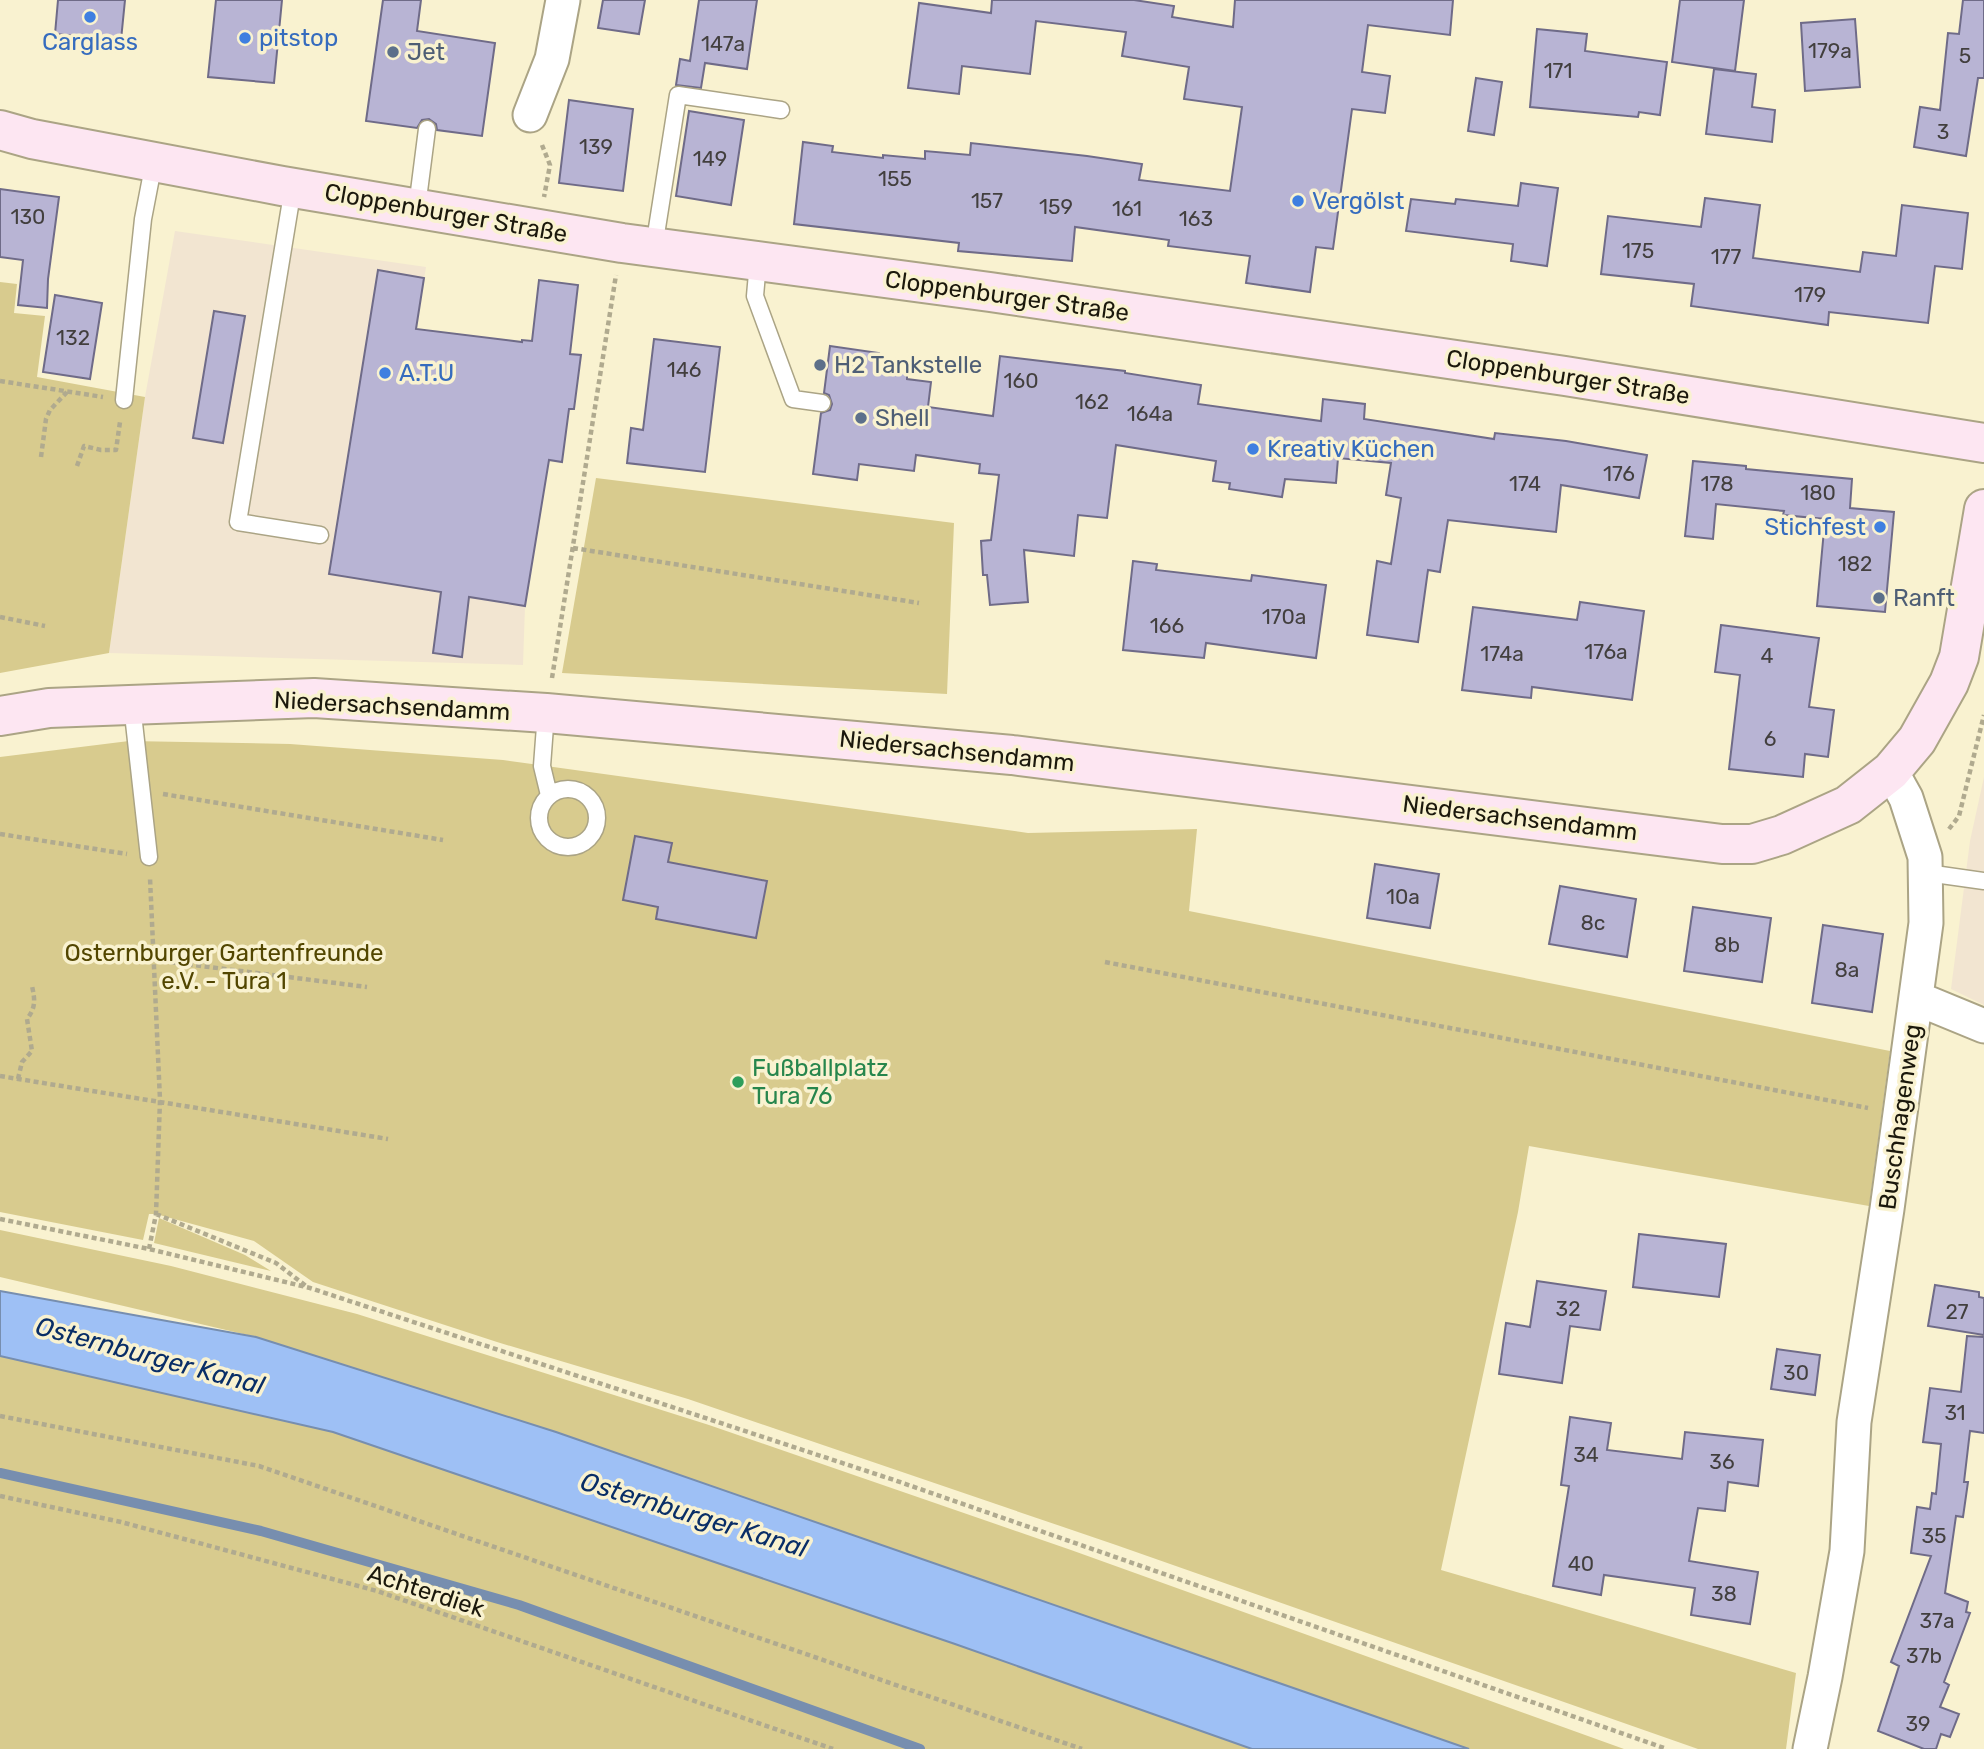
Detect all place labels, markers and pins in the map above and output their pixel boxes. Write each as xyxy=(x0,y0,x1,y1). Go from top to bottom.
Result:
marker: Carglass xyxy=(82,9,98,25)
place label: pitstop xyxy=(259,24,338,52)
place label: Carglass xyxy=(42,28,138,56)
marker: pitstop xyxy=(237,30,253,46)
place label: Jet xyxy=(407,38,445,66)
marker: Jet xyxy=(385,44,401,60)
place label: Vergölst xyxy=(1312,187,1404,215)
marker: Vergölst xyxy=(1290,193,1306,209)
place label: H2 Tankstelle xyxy=(834,351,982,379)
marker: H2 Tankstelle xyxy=(812,357,828,373)
place label: A.T.U xyxy=(399,359,454,387)
marker: A.T.U xyxy=(377,365,393,381)
place label: Shell xyxy=(875,404,930,432)
marker: Shell xyxy=(853,410,869,426)
place label: Kreativ Küchen xyxy=(1267,435,1435,463)
marker: Kreativ Küchen xyxy=(1245,441,1261,457)
place label: Stichfest xyxy=(1764,513,1866,541)
marker: Stichfest xyxy=(1872,519,1888,535)
place label: Ranft xyxy=(1893,584,1955,612)
marker: Ranft xyxy=(1871,590,1887,606)
place label: Fußballplatz Tura 76 xyxy=(752,1054,888,1110)
marker: Fußballplatz Tura 76 xyxy=(730,1074,746,1090)

